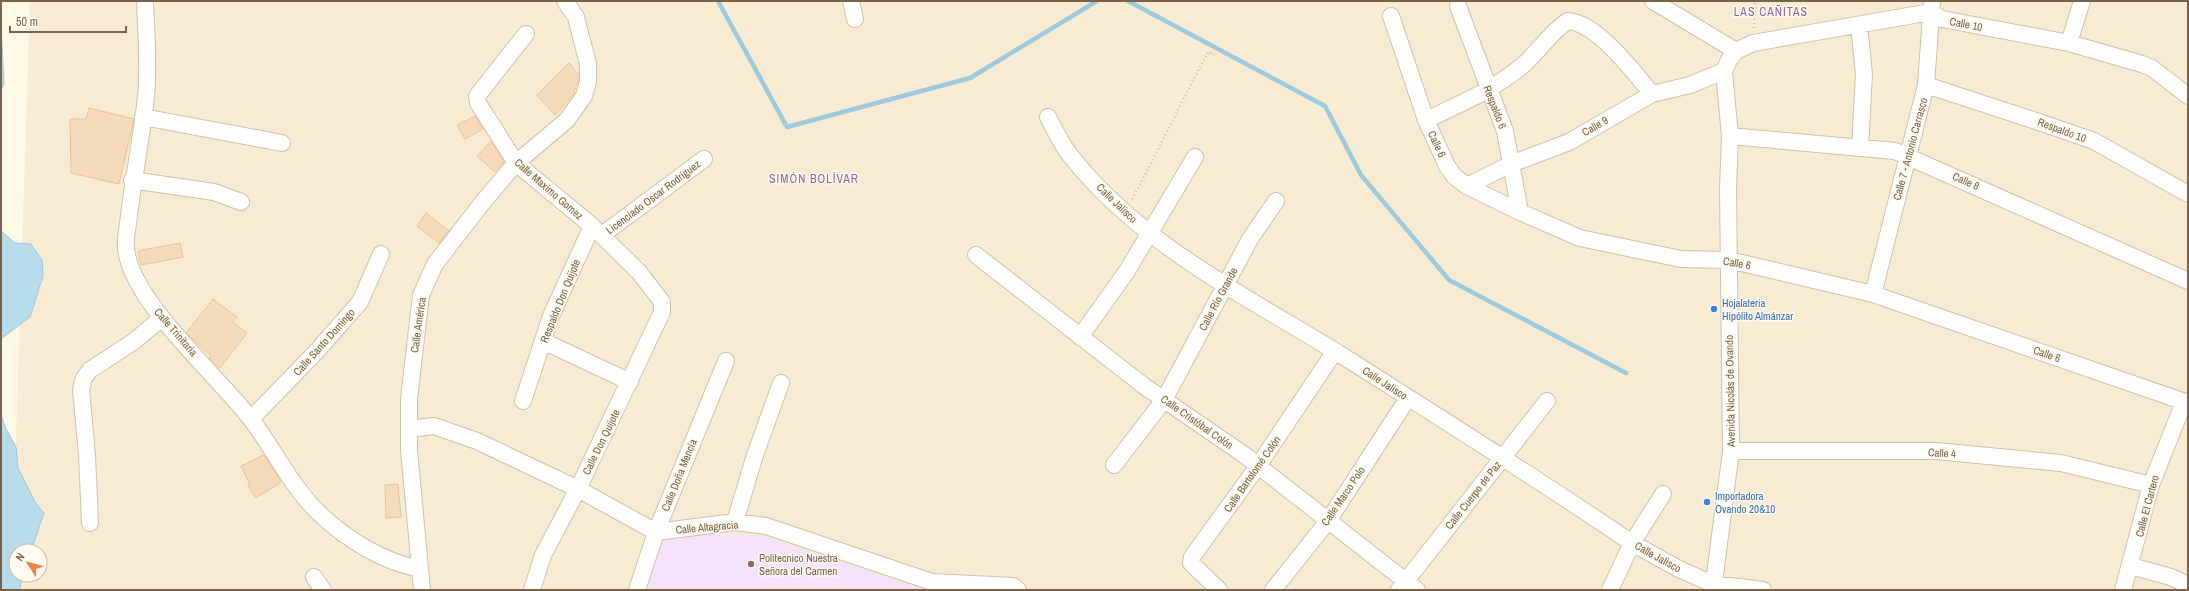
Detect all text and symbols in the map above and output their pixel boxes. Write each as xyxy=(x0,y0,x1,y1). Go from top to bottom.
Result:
district label: LAS CAÑITAS xyxy=(1734,4,1808,20)
scale bar xyxy=(10,8,126,34)
text: 50 m xyxy=(16,14,38,30)
street label: Calle 10 xyxy=(1948,14,1984,34)
street label: Respaldo 6 xyxy=(1480,83,1510,131)
street label: Calle 7 - Antonio Carrasco xyxy=(1890,96,1930,202)
street label: Calle 9 xyxy=(1579,113,1611,139)
street label: Respaldo 10 xyxy=(2036,115,2088,145)
street label: Calle 6 xyxy=(1425,128,1449,160)
street label: Calle Maximo Gomez xyxy=(512,155,587,223)
street label: Licenciado Oscar Rodriguez xyxy=(603,157,703,237)
street label: Calle 8 xyxy=(1950,169,1982,193)
district label: SIMÓN BOLÍVAR xyxy=(769,171,859,187)
street label: Calle Jalisco xyxy=(1094,180,1140,226)
street label: Calle 6 xyxy=(1722,254,1752,272)
street label: Respaldo Don Quijote xyxy=(537,257,583,345)
street label: Calle Río Grande xyxy=(1195,265,1241,333)
street label: Calle América xyxy=(407,296,429,354)
place label: Hojalateria Hipólito Almánzar xyxy=(1722,296,1793,323)
marker: Hojalateria Hipólito Almánzar xyxy=(1709,304,1719,314)
street label: Calle Trinitaria xyxy=(151,305,201,359)
street label: Calle Santo Domingo xyxy=(290,305,358,379)
street label: Avenida Nicolás de Ovando xyxy=(1722,335,1738,448)
street label: Calle 6 xyxy=(2031,343,2063,365)
street label: Calle Jalisco xyxy=(1360,363,1410,403)
street label: Calle Cristóbal Colón xyxy=(1158,392,1236,452)
street label: Calle Don Quijote xyxy=(579,407,623,477)
street label: Calle Bartolomé Colón xyxy=(1220,433,1284,515)
street label: Calle Doña Mencía xyxy=(658,437,700,513)
street label: Calle 4 xyxy=(1928,445,1956,461)
street label: Calle Cuerpo de Paz xyxy=(1442,458,1504,532)
street label: Calle Marco Polo xyxy=(1318,464,1368,528)
street label: Calle El Cartero xyxy=(2132,473,2162,539)
place label: Importadora Ovando 20&10 xyxy=(1715,489,1775,516)
marker: Importadora Ovando 20&10 xyxy=(1702,497,1712,507)
street label: Calle Altagracia xyxy=(675,517,739,537)
street label: Calle Jalisco xyxy=(1632,538,1684,576)
north arrow xyxy=(8,543,48,583)
text: N xyxy=(12,550,27,564)
place label: Politecnico Nuestra Señora del Carmen xyxy=(759,551,838,578)
marker: Politecnico Nuestra Señora del Carmen xyxy=(746,559,756,569)

